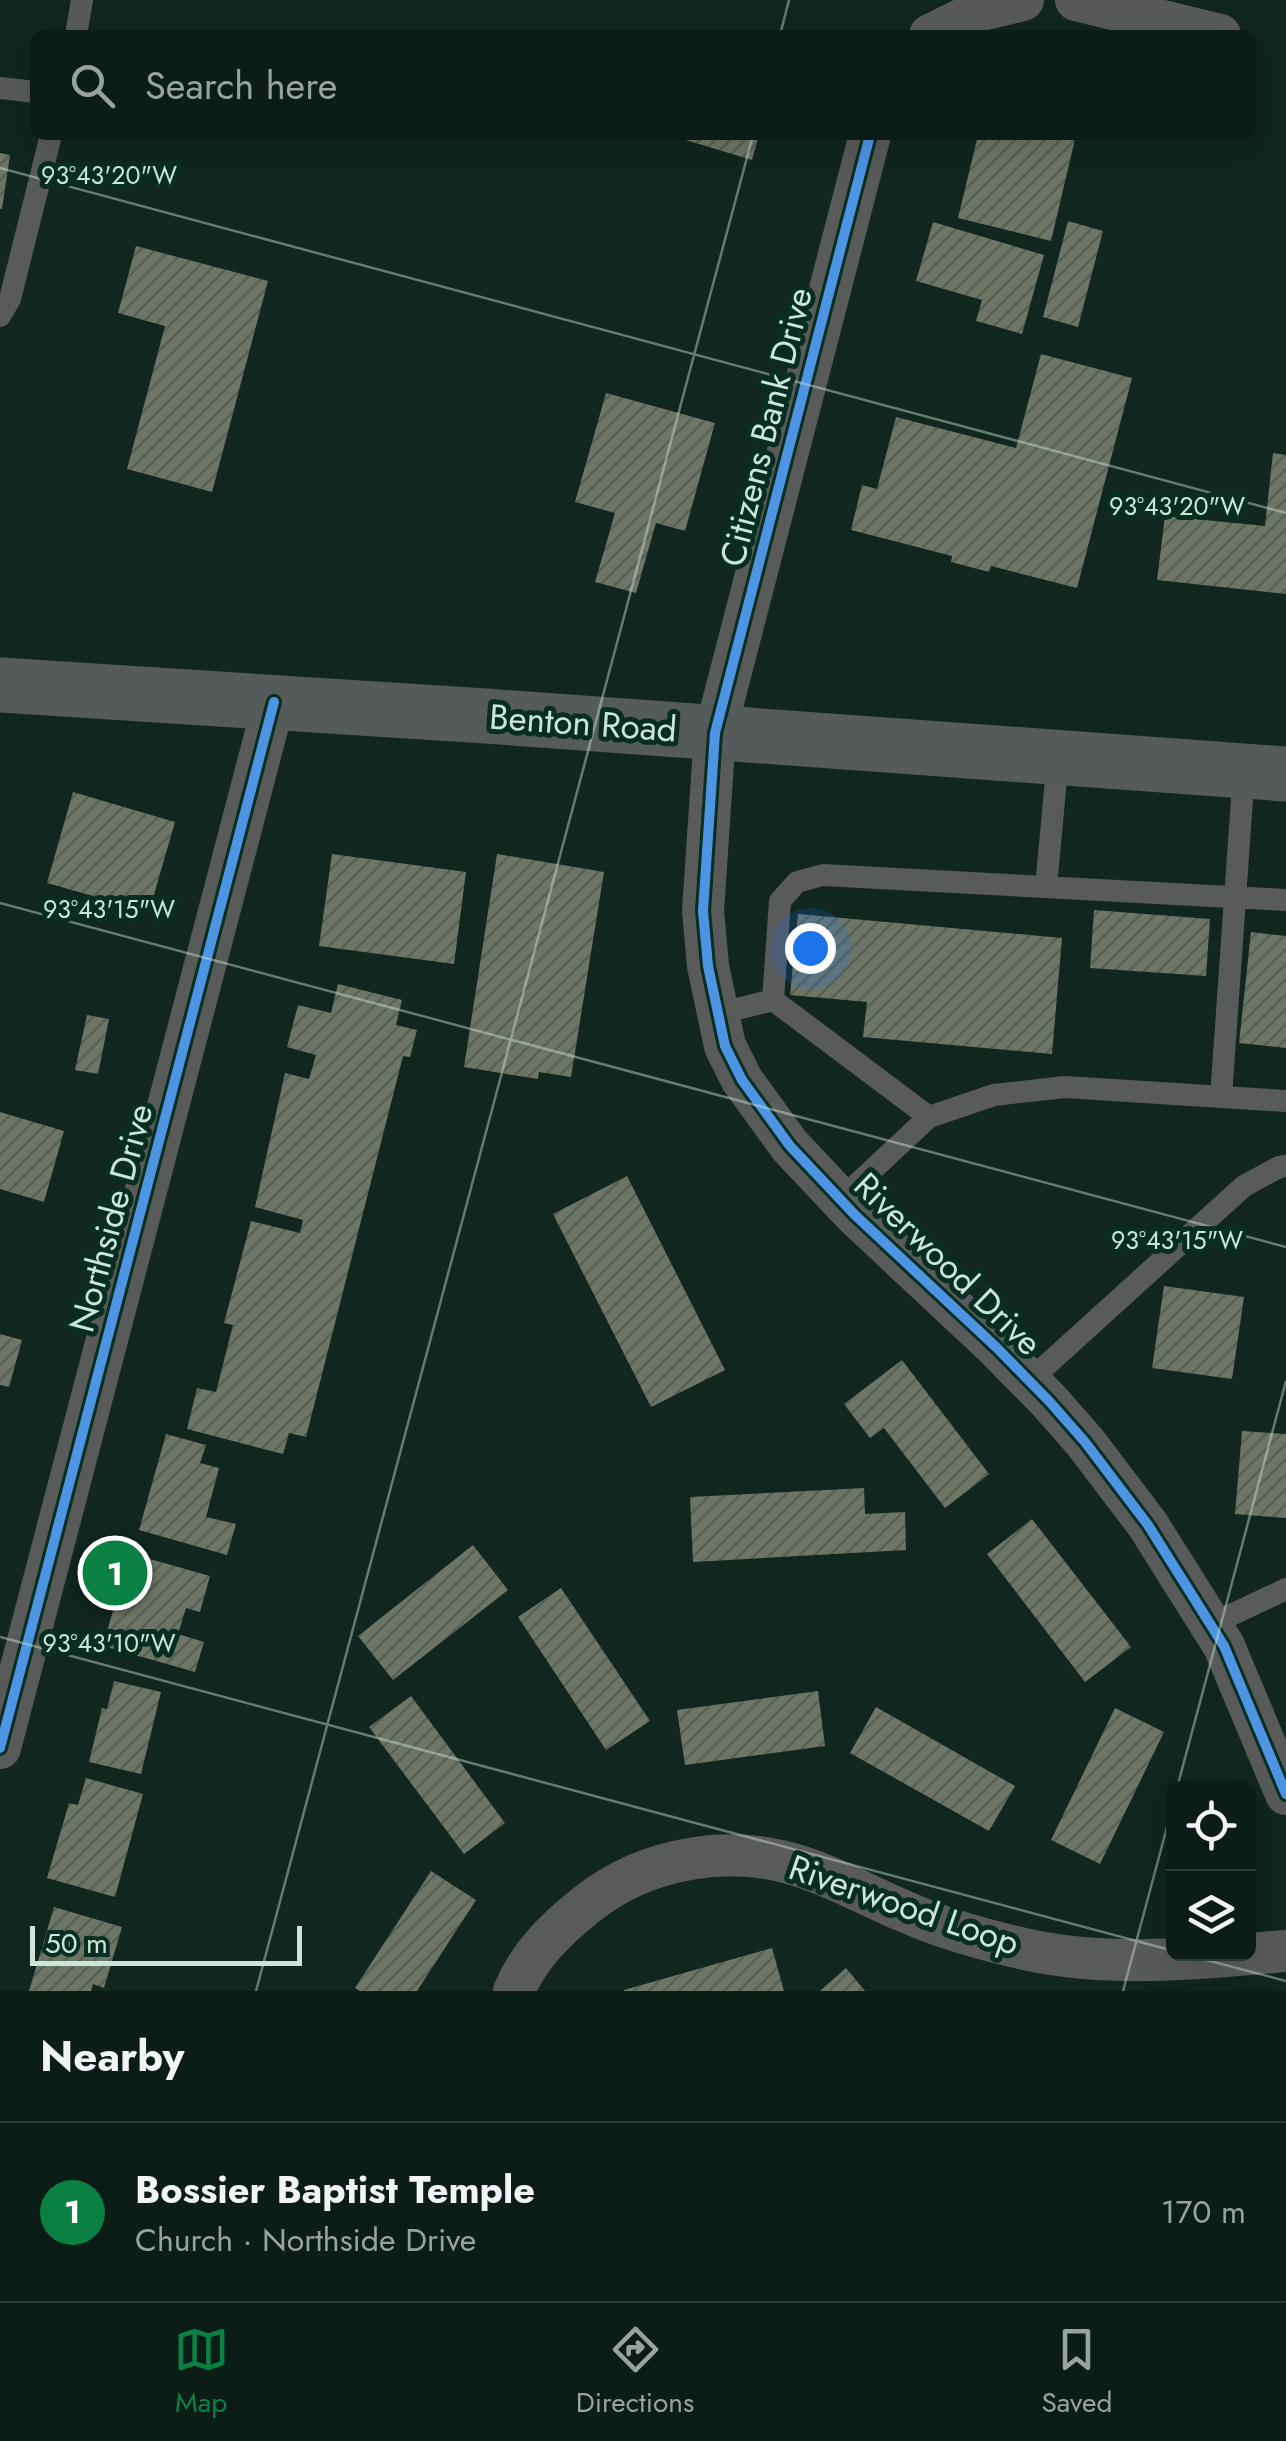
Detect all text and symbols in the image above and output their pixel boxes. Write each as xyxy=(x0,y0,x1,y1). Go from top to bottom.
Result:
search box xyxy=(30,30,1256,140)
icon: search xyxy=(65,58,120,113)
text: Search here xyxy=(145,58,337,113)
text: 93°43'20"W xyxy=(41,157,177,193)
street label: Citizens Bank Drive xyxy=(707,282,825,572)
text: 93°43'20"W xyxy=(1109,488,1245,524)
street label: Benton Road xyxy=(488,692,678,754)
text: 93°43'15"W xyxy=(43,891,175,927)
your location xyxy=(785,923,836,974)
street label: Northside Drive xyxy=(57,1098,165,1338)
street label: Riverwood Drive xyxy=(843,1161,1053,1367)
text: 93°43'15"W xyxy=(1111,1222,1243,1258)
pin: 1 xyxy=(82,1536,148,1610)
text: 93°43'10"W xyxy=(43,1625,176,1661)
map controls xyxy=(1166,1781,1256,1961)
button: locate xyxy=(1166,1781,1256,1871)
street label: Riverwood Loop xyxy=(782,1842,1026,1968)
button: layers xyxy=(1166,1871,1256,1961)
scale bar xyxy=(30,1921,302,1966)
text: 50 m xyxy=(45,1923,108,1964)
text: Nearby xyxy=(40,2026,184,2087)
text: Bossier Baptist Temple xyxy=(135,2162,535,2217)
text: 1 xyxy=(64,2189,81,2235)
text: 170 m xyxy=(1161,2189,1246,2235)
text: Church · Northside Drive xyxy=(135,2217,476,2263)
tab: Map xyxy=(174,2322,229,2423)
tab: Directions xyxy=(576,2322,694,2423)
tab: Saved xyxy=(1041,2322,1112,2423)

